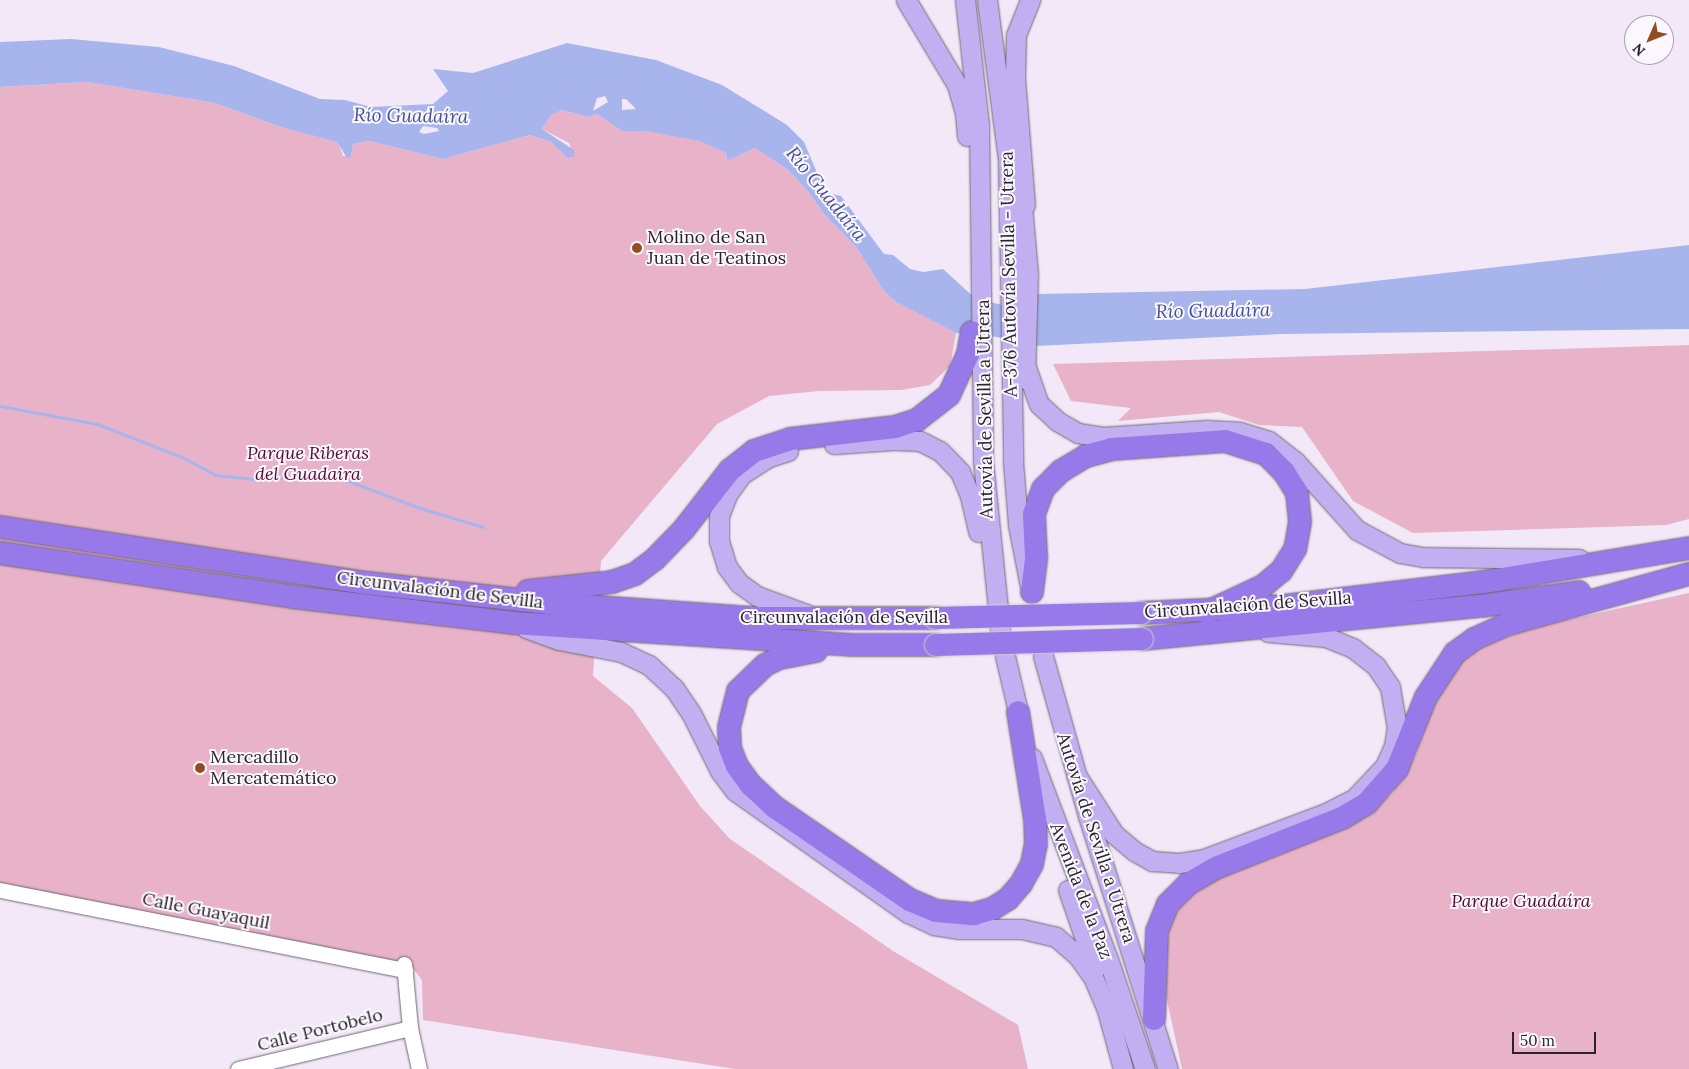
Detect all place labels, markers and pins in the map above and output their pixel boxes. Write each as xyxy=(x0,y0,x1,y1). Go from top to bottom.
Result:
place label: Molino de San Juan de Teatinos xyxy=(647,227,786,270)
marker: Molino de San Juan de Teatinos xyxy=(631,242,643,254)
place label: Mercadillo Mercatemático xyxy=(210,747,337,790)
marker: Mercadillo Mercatemático xyxy=(194,762,206,774)

